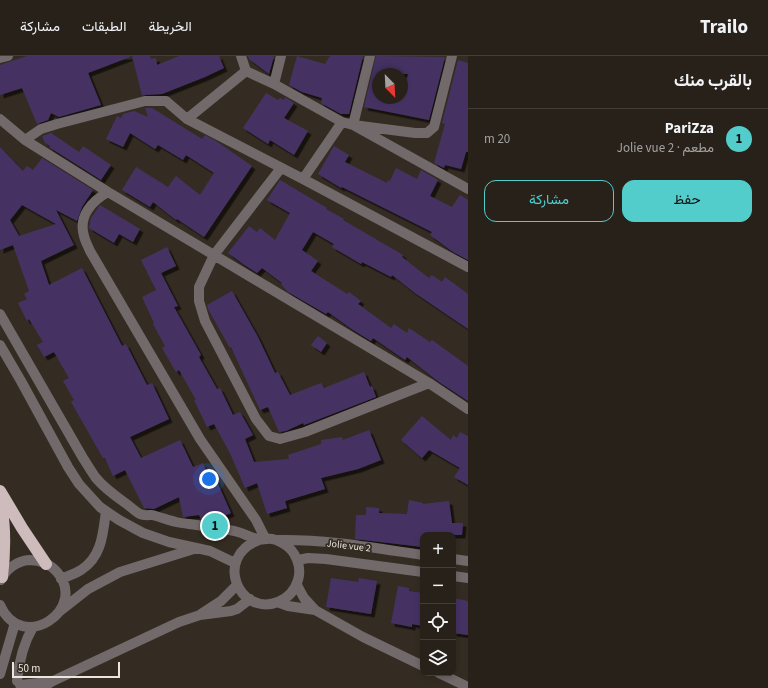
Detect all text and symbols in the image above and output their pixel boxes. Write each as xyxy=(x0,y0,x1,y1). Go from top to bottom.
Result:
text: Trailo xyxy=(700,14,748,41)
text: مشاركة xyxy=(20,17,60,37)
text: الطبقات xyxy=(82,17,126,37)
text: الخريطة xyxy=(148,17,192,37)
north arrow xyxy=(372,68,408,104)
text: بالقرب منك xyxy=(674,69,752,93)
text: PariZza xyxy=(665,118,714,139)
text: 20 m xyxy=(484,130,510,148)
text: 1 xyxy=(736,130,742,148)
text: مطعم · Jolie vue 2 xyxy=(617,139,714,157)
button: مشاركة xyxy=(484,180,614,222)
button: حفظ xyxy=(622,180,752,222)
your location xyxy=(199,469,219,489)
pin: 1 xyxy=(202,511,228,541)
map controls xyxy=(420,532,456,676)
button: + xyxy=(420,532,456,568)
street label: Jolie vue 2 xyxy=(326,536,372,556)
button: − xyxy=(420,568,456,604)
button: locate xyxy=(420,604,456,640)
button: layers xyxy=(420,640,456,676)
scale bar xyxy=(12,660,120,679)
text: 50 m xyxy=(18,661,40,676)

